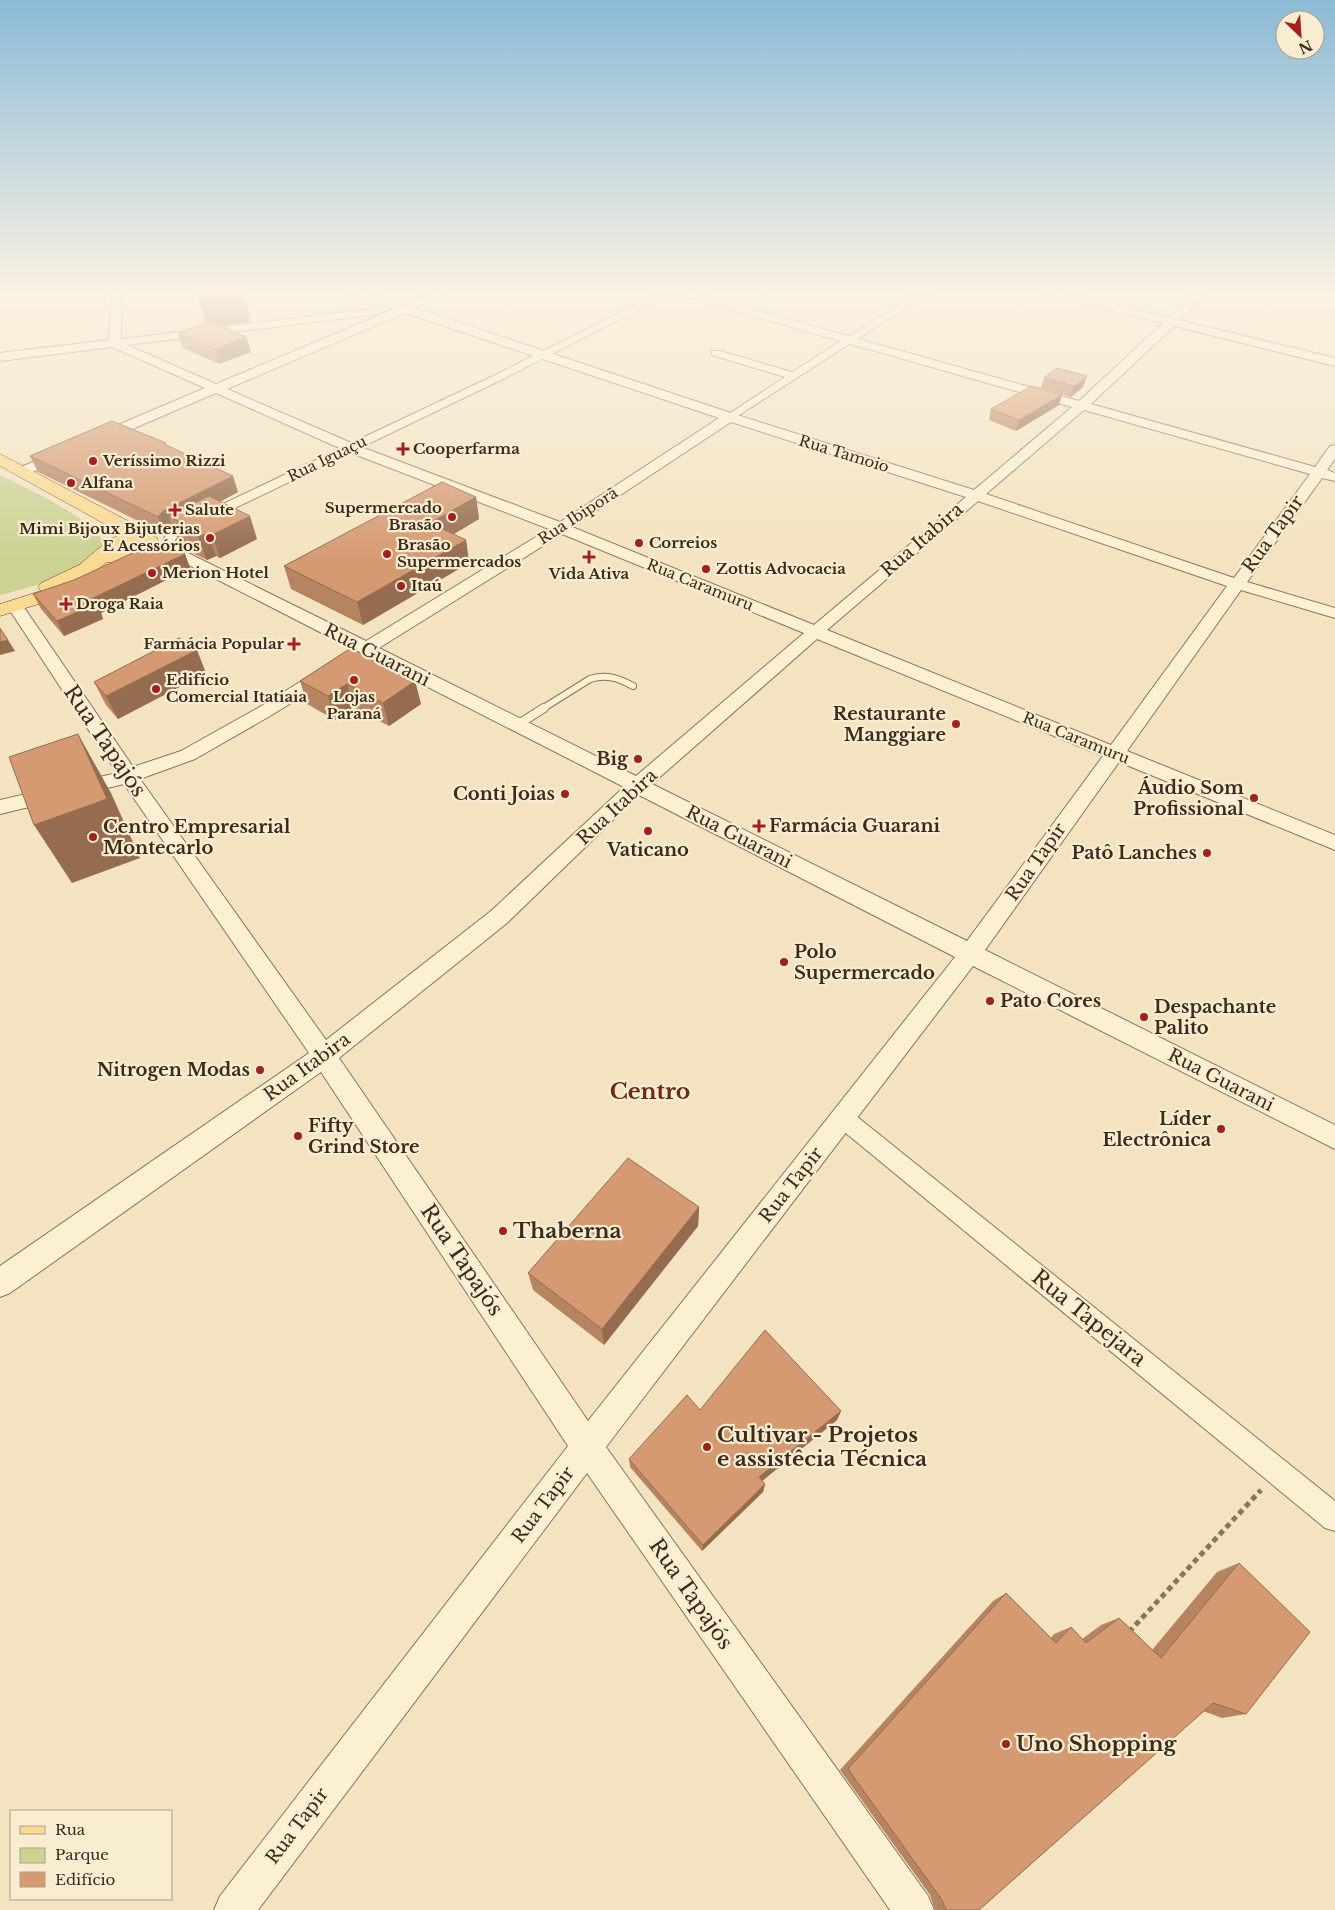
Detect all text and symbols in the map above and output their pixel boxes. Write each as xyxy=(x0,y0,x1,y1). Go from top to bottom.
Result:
north arrow xyxy=(1275,10,1325,60)
text: N xyxy=(1296,36,1315,58)
street label: Rua Iguaçu xyxy=(284,431,369,486)
street label: Rua Tamoio xyxy=(797,431,892,476)
place label: Cooperfarma xyxy=(413,439,520,458)
marker: Cooperfarma xyxy=(397,443,409,455)
place label: Veríssimo Rizzi xyxy=(102,451,226,470)
marker: Veríssimo Rizzi xyxy=(87,455,99,467)
place label: Alfana xyxy=(80,473,134,492)
marker: Alfana xyxy=(65,477,77,489)
street label: Rua Ibiporã xyxy=(534,482,622,548)
street label: Rua Tapir xyxy=(1238,491,1309,577)
place label: Supermercado Brasão xyxy=(325,498,442,534)
street label: Rua Itabira xyxy=(876,498,968,582)
place label: Salute xyxy=(185,500,234,519)
marker: Salute xyxy=(169,504,181,516)
marker: Supermercado Brasão xyxy=(446,511,458,523)
place label: Mimi Bijoux Bijuterias E Acessórios xyxy=(19,519,200,555)
marker: Mimi Bijoux Bijuterias E Acessórios xyxy=(204,532,216,544)
place label: Correios xyxy=(649,533,717,552)
place label: Brasão Supermercados xyxy=(397,535,521,571)
marker: Correios xyxy=(633,537,645,549)
marker: Brasão Supermercados xyxy=(381,548,393,560)
marker: Vida Ativa xyxy=(583,551,595,563)
street label: Rua Caramuru xyxy=(644,554,756,615)
place label: Zottis Advocacia xyxy=(716,559,846,578)
place label: Merion Hotel xyxy=(162,563,270,582)
marker: Zottis Advocacia xyxy=(700,563,712,575)
place label: Vida Ativa xyxy=(548,564,630,583)
marker: Merion Hotel xyxy=(146,567,158,579)
place label: Itaú xyxy=(411,576,443,595)
marker: Itaú xyxy=(395,580,407,592)
place label: Droga Raia xyxy=(76,594,164,613)
marker: Droga Raia xyxy=(60,598,72,610)
street label: Rua Guarani xyxy=(320,619,434,691)
place label: Farmácia Popular xyxy=(144,634,285,653)
marker: Farmácia Popular xyxy=(288,638,300,650)
place label: Edifício Comercial Itatiaia xyxy=(166,670,307,706)
marker: Lojas Paraná xyxy=(348,674,360,686)
street label: Rua Tapajós xyxy=(58,680,152,802)
marker: Edifício Comercial Itatiaia xyxy=(150,683,162,695)
place label: Lojas Paraná xyxy=(327,687,382,723)
place label: Restaurante Manggiare xyxy=(833,703,946,746)
street label: Rua Caramuru xyxy=(1020,707,1132,768)
marker: Restaurante Manggiare xyxy=(950,718,962,730)
place label: Big xyxy=(596,748,629,770)
marker: Big xyxy=(632,753,644,765)
street label: Rua Itabira xyxy=(572,764,662,850)
place label: Áudio Som Profissional xyxy=(1133,776,1245,820)
place label: Conti Joias xyxy=(453,783,555,805)
marker: Conti Joias xyxy=(559,788,571,800)
marker: Áudio Som Profissional xyxy=(1248,792,1260,804)
street label: Rua Guarani xyxy=(682,801,796,873)
place label: Farmácia Guarani xyxy=(769,815,940,837)
place label: Centro Empresarial Montecarlo xyxy=(103,816,291,859)
street label: Rua Tapir xyxy=(1001,818,1071,905)
marker: Farmácia Guarani xyxy=(753,820,765,832)
marker: Vaticano xyxy=(642,825,654,837)
marker: Centro Empresarial Montecarlo xyxy=(87,831,99,843)
place label: Vaticano xyxy=(606,839,689,861)
place label: Patô Lanches xyxy=(1071,842,1197,864)
marker: Patô Lanches xyxy=(1201,847,1213,859)
place label: Polo Supermercado xyxy=(794,941,935,984)
marker: Polo Supermercado xyxy=(778,956,790,968)
place label: Pato Cores xyxy=(1000,990,1101,1012)
marker: Pato Cores xyxy=(984,995,996,1007)
place label: Despachante Palito xyxy=(1154,996,1276,1039)
marker: Despachante Palito xyxy=(1138,1011,1150,1023)
street label: Rua Itabira xyxy=(259,1028,355,1106)
street label: Rua Guarani xyxy=(1164,1044,1278,1116)
place label: Nitrogen Modas xyxy=(97,1059,250,1081)
marker: Nitrogen Modas xyxy=(254,1064,266,1076)
district label: Centro xyxy=(610,1078,690,1105)
place label: Líder Electrônica xyxy=(1102,1108,1212,1151)
place label: Fifty Grind Store xyxy=(308,1115,420,1158)
marker: Líder Electrônica xyxy=(1215,1123,1227,1135)
marker: Fifty Grind Store xyxy=(292,1130,304,1142)
street label: Rua Tapir xyxy=(755,1142,828,1227)
street label: Rua Tapajós xyxy=(415,1199,509,1321)
place label: Thaberna xyxy=(513,1218,622,1244)
marker: Thaberna xyxy=(497,1225,509,1237)
street label: Rua Tapejara xyxy=(1027,1264,1152,1372)
place label: Cultivar - Projetos e assistêcia Técnica xyxy=(717,1422,927,1472)
marker: Cultivar - Projetos e assistêcia Técnica xyxy=(701,1441,713,1453)
street label: Rua Tapir xyxy=(507,1462,579,1548)
street label: Rua Tapajós xyxy=(643,1534,739,1654)
place label: Uno Shopping xyxy=(1016,1731,1178,1757)
marker: Uno Shopping xyxy=(1000,1738,1012,1750)
street label: Rua Tapir xyxy=(261,1783,333,1869)
legend xyxy=(10,1810,172,1900)
text: Rua xyxy=(55,1820,86,1839)
text: Parque xyxy=(55,1845,109,1864)
text: Edifício xyxy=(55,1870,116,1889)

